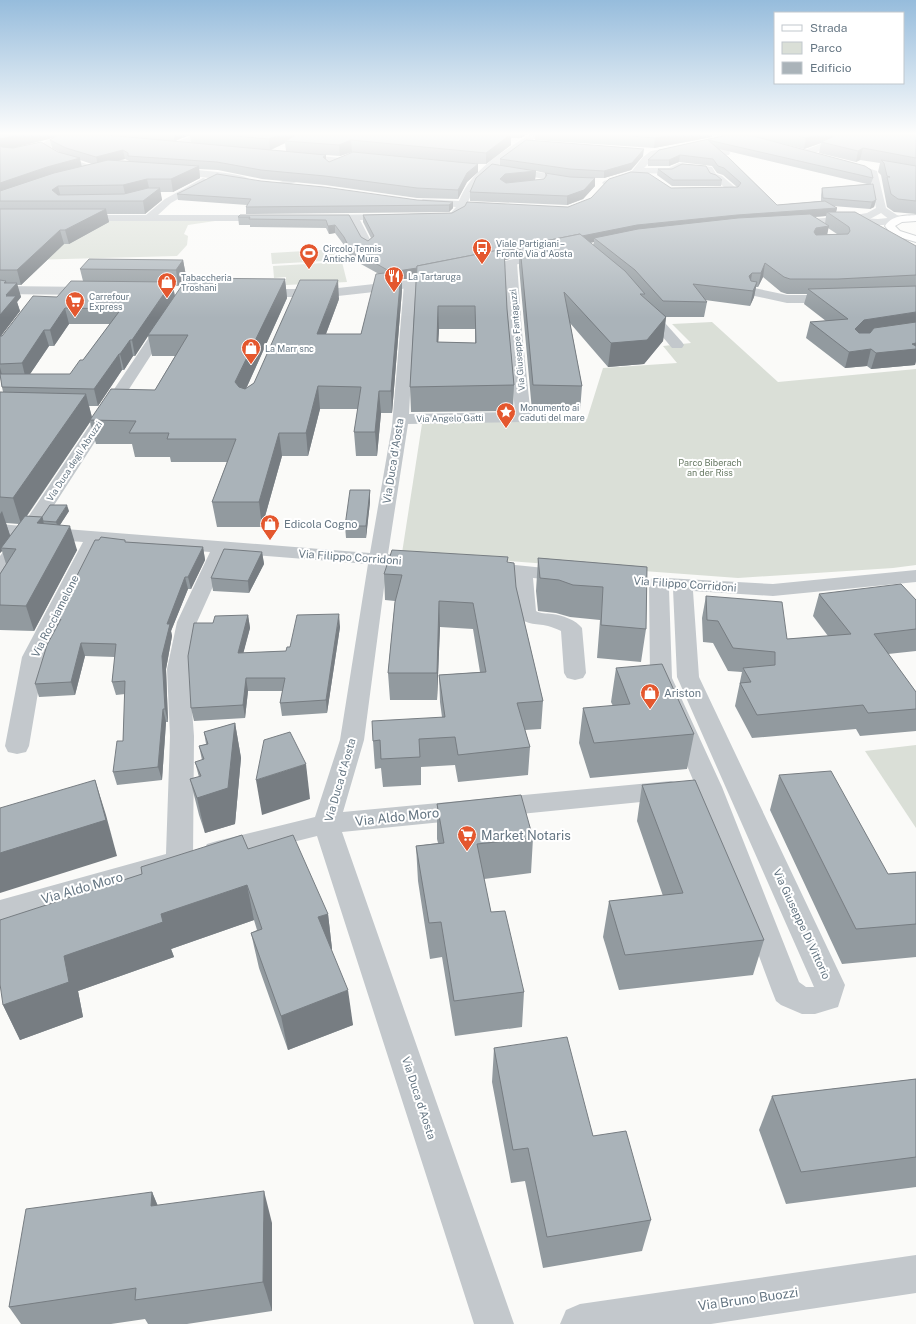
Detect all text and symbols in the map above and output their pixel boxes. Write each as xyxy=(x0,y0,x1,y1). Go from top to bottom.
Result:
legend xyxy=(774,12,904,84)
text: Strada xyxy=(810,21,847,35)
text: Parco xyxy=(810,41,842,55)
text: Edificio xyxy=(810,61,852,75)
bus stop icon: Viale Partigiani – Fronte Via d'Aosta xyxy=(471,237,493,265)
place label: Viale Partigiani – Fronte Via d'Aosta xyxy=(496,238,572,259)
sports icon: Circolo Tennis Antiche Mura xyxy=(298,242,320,270)
place label: Circolo Tennis Antiche Mura xyxy=(323,243,382,264)
restaurant icon: La Tartaruga xyxy=(383,265,405,293)
shop icon: Tabaccheria Troshani xyxy=(156,271,178,299)
place label: La Tartaruga xyxy=(408,271,461,282)
place label: Tabaccheria Troshani xyxy=(181,272,232,293)
street label: Via Giuseppe Fantaguzzi xyxy=(507,288,527,392)
supermarket icon: Carrefour Express xyxy=(64,290,86,318)
place label: Carrefour Express xyxy=(89,291,130,312)
shop icon: La Marr snc xyxy=(240,337,262,365)
place label: La Marr snc xyxy=(265,343,314,354)
place icon: Monumento ai caduti del mare xyxy=(495,401,517,429)
place label: Monumento ai caduti del mare xyxy=(520,402,585,423)
street label: Via Angelo Gatti xyxy=(416,412,484,424)
street label: Via Duca d'Aosta xyxy=(380,417,406,505)
street label: Via Duca degli Abruzzi xyxy=(44,419,104,503)
park label: Parco Biberach an der Riss xyxy=(678,457,742,478)
shop icon: Edicola Cogno xyxy=(259,513,281,541)
place label: Edicola Cogno xyxy=(284,518,357,530)
street label: Via Filippo Corridoni xyxy=(298,547,402,567)
street label: Via Rocciamelone xyxy=(29,573,81,659)
street label: Via Filippo Corridoni xyxy=(633,574,737,594)
shop icon: Ariston xyxy=(639,682,661,710)
place label: Ariston xyxy=(664,687,701,699)
street label: Via Duca d'Aosta xyxy=(322,737,358,823)
street label: Via Aldo Moro xyxy=(354,805,440,829)
supermarket icon: Market Notaris xyxy=(456,824,478,852)
place label: Market Notaris xyxy=(481,828,571,843)
street label: Via Giuseppe Di Vittorio xyxy=(771,867,833,981)
street label: Via Aldo Moro xyxy=(39,869,125,907)
street label: Via Duca d'Aosta xyxy=(400,1055,438,1141)
street label: Via Bruno Buozzi xyxy=(697,1285,799,1313)

